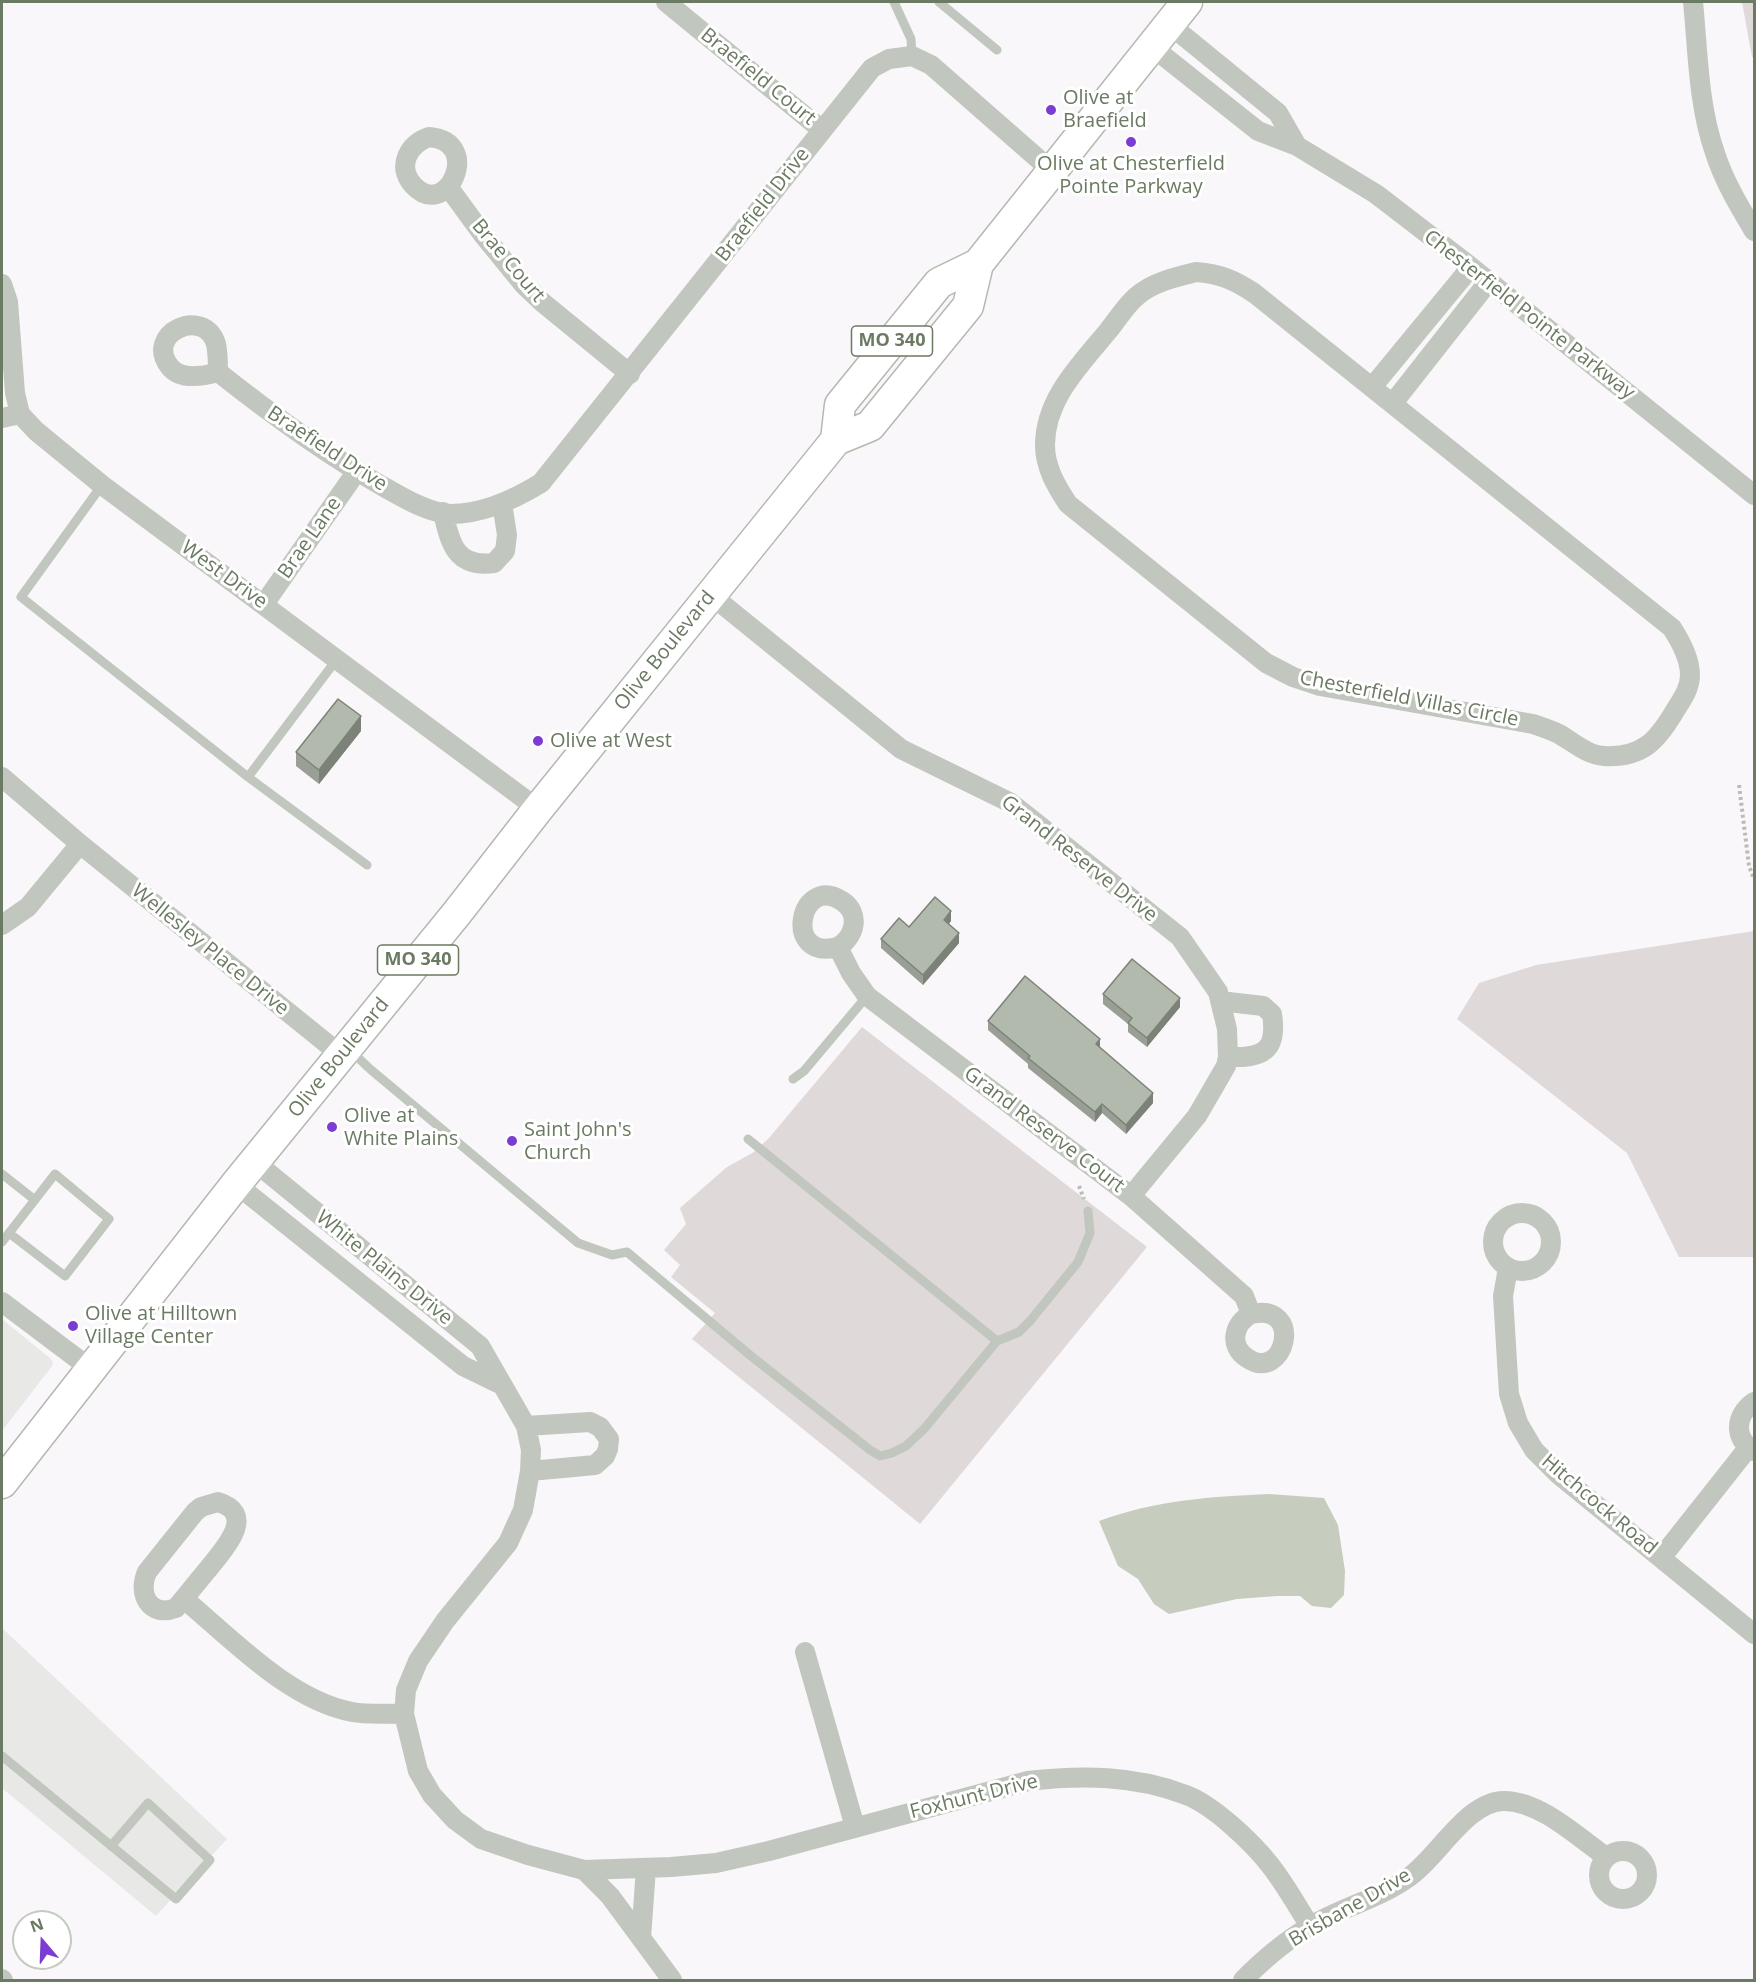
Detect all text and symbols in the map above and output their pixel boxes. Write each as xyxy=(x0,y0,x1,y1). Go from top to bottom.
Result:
street label: Braefield Court xyxy=(696,23,820,131)
place label: Olive at Braefield xyxy=(1063,86,1147,133)
marker: Olive at Braefield xyxy=(1044,103,1058,117)
marker: Olive at Chesterfield Pointe Parkway xyxy=(1124,135,1138,149)
street label: Braefield Drive xyxy=(711,143,815,267)
place label: Olive at Chesterfield Pointe Parkway xyxy=(1037,152,1225,199)
street label: Brae Court xyxy=(466,215,550,307)
street label: Chesterfield Pointe Parkway xyxy=(1419,225,1639,405)
road number: MO 340 xyxy=(852,326,932,356)
street label: Braefield Drive xyxy=(263,401,391,497)
street label: Brae Lane xyxy=(273,493,347,583)
street label: West Drive xyxy=(176,536,272,614)
street label: Olive Boulevard xyxy=(609,586,721,716)
street label: Chesterfield Villas Circle xyxy=(1298,666,1520,732)
place label: Olive at West xyxy=(550,729,672,753)
marker: Olive at West xyxy=(531,734,545,748)
street label: Grand Reserve Drive xyxy=(996,791,1162,927)
street label: Wellesley Place Drive xyxy=(127,879,293,1021)
road number: MO 340 xyxy=(378,945,458,975)
street label: Olive Boulevard xyxy=(283,993,395,1123)
street label: Grand Reserve Court xyxy=(959,1062,1129,1198)
place label: Olive at White Plains xyxy=(344,1104,458,1151)
place label: Saint John's Church xyxy=(524,1118,632,1165)
marker: Olive at White Plains xyxy=(325,1120,339,1134)
marker: Saint John's Church xyxy=(505,1134,519,1148)
street label: White Plains Drive xyxy=(311,1206,457,1330)
place label: Olive at Hilltown Village Center xyxy=(85,1302,237,1349)
marker: Olive at Hilltown Village Center xyxy=(66,1319,80,1333)
street label: Hitchcock Road xyxy=(1536,1450,1662,1560)
street label: Foxhunt Drive xyxy=(908,1770,1040,1824)
street label: Brisbane Drive xyxy=(1285,1863,1415,1953)
north arrow xyxy=(12,1910,72,1970)
text: N xyxy=(27,1912,47,1937)

